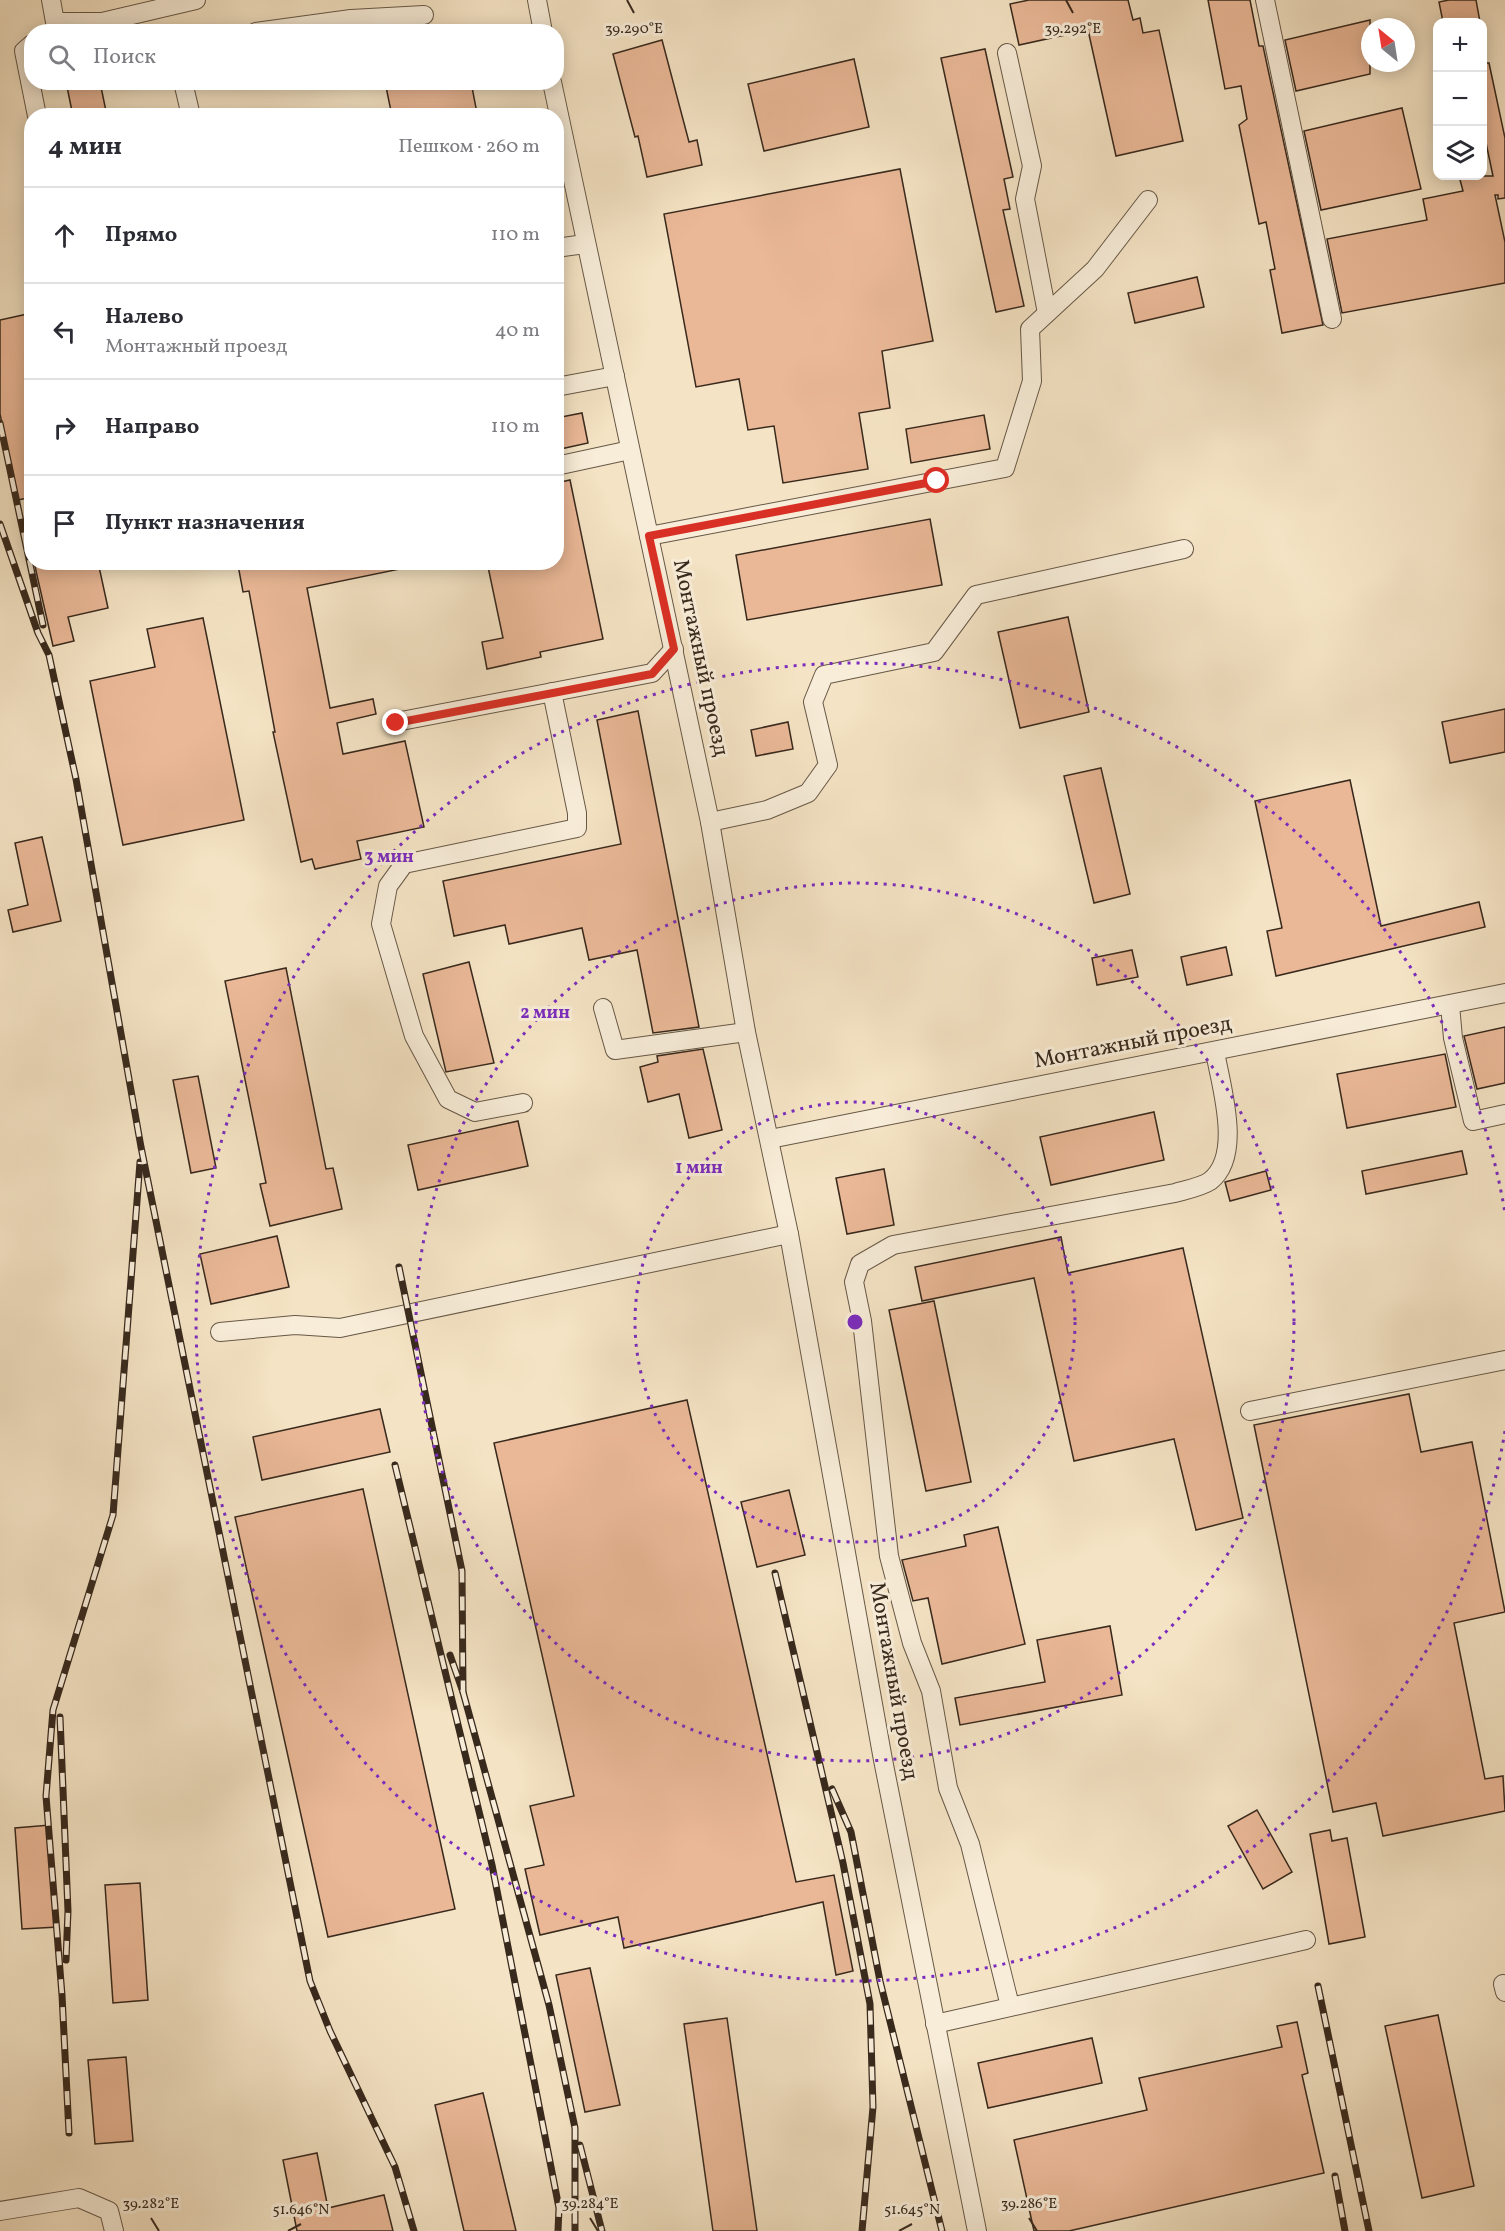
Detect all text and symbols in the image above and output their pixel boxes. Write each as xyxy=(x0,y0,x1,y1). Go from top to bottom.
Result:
north arrow xyxy=(1361,18,1415,72)
map controls xyxy=(1433,18,1487,180)
button: + xyxy=(1433,18,1487,72)
text: 39.290°E xyxy=(605,19,663,40)
text: 39.292°E xyxy=(1045,19,1101,40)
search box xyxy=(24,24,564,90)
icon: search xyxy=(45,41,78,74)
text: Поиск xyxy=(93,42,156,73)
button: − xyxy=(1433,72,1487,126)
button: layers xyxy=(1433,126,1487,180)
text: 4 мин xyxy=(48,129,122,165)
text: Пешком · 260 m xyxy=(398,133,540,161)
icon: ahead xyxy=(48,219,81,252)
text: Прямо xyxy=(105,220,177,251)
text: 110 m xyxy=(491,221,540,249)
text: Налево xyxy=(105,302,184,333)
icon: left xyxy=(48,315,81,348)
text: 40 m xyxy=(495,317,540,345)
text: Монтажный проезд xyxy=(105,333,287,361)
icon: right xyxy=(48,411,81,444)
text: Направо xyxy=(105,412,199,443)
text: 110 m xyxy=(491,413,540,441)
route start xyxy=(923,467,949,493)
icon: arrive xyxy=(48,507,81,540)
text: Пункт назначения xyxy=(105,508,305,539)
street label: Монтажный проезд xyxy=(664,557,736,760)
route end xyxy=(382,709,408,735)
text: 3 мин xyxy=(364,845,414,870)
text: 2 мин xyxy=(520,1001,570,1026)
street label: Монтажный проезд xyxy=(1032,1009,1235,1077)
text: 1 мин xyxy=(675,1156,723,1181)
centre of rings xyxy=(845,1312,865,1332)
street label: Монтажный проезд xyxy=(860,1580,926,1783)
text: 39.282°E xyxy=(123,2194,179,2215)
text: 39.284°E xyxy=(561,2194,619,2215)
text: 39.286°E xyxy=(1001,2194,1057,2215)
text: 51.646°N xyxy=(273,2200,329,2221)
text: 51.645°N xyxy=(884,2200,940,2221)

